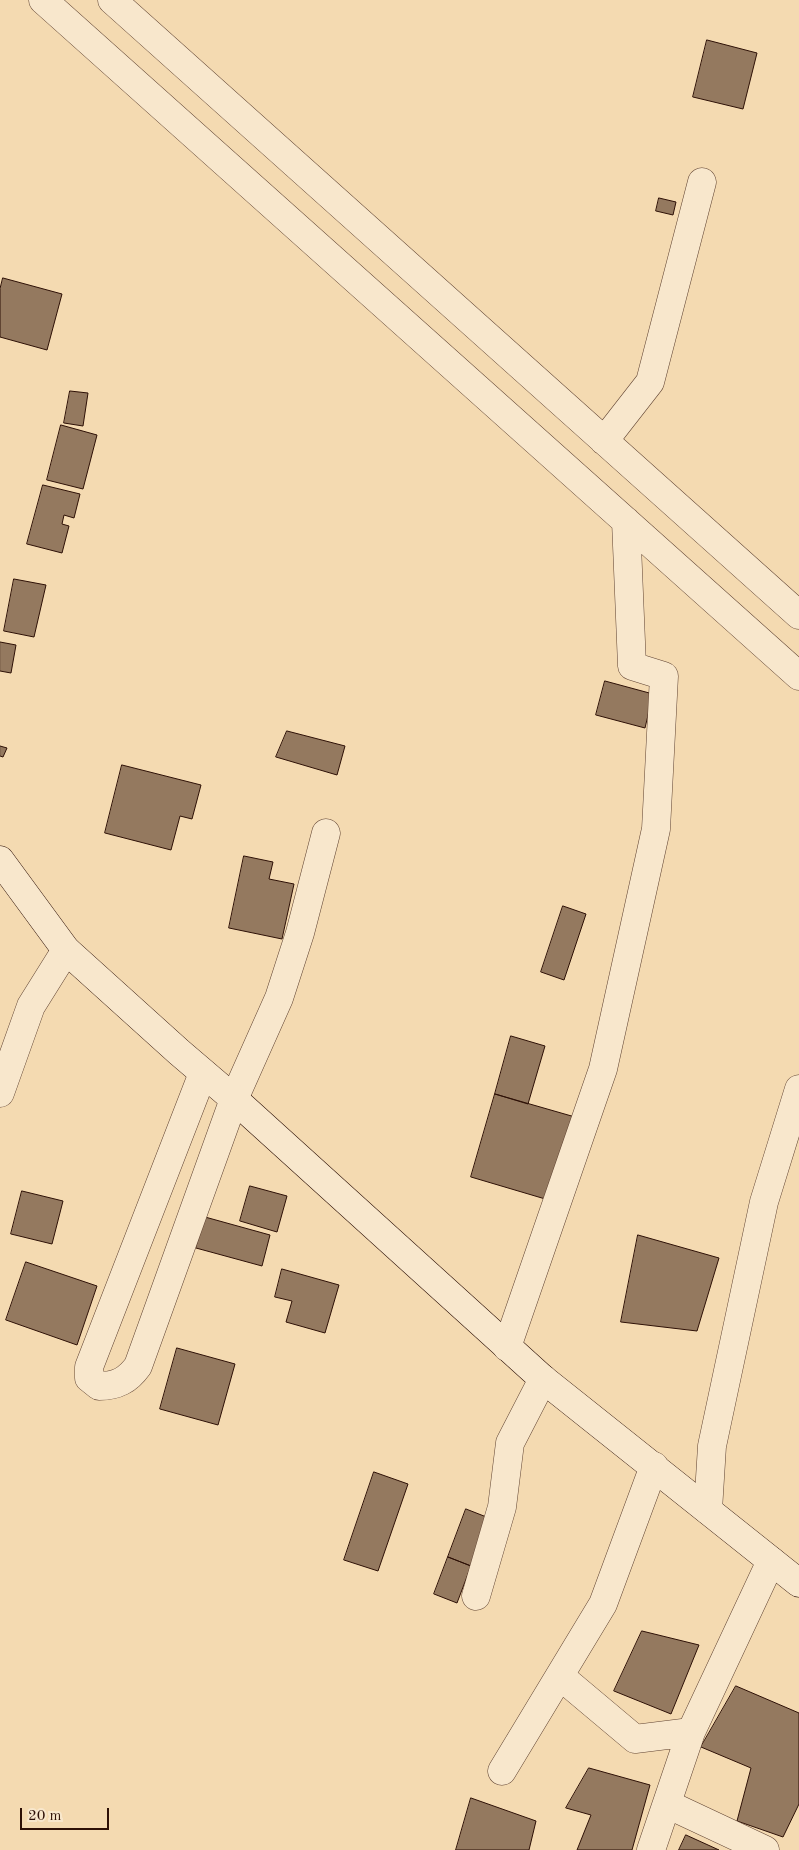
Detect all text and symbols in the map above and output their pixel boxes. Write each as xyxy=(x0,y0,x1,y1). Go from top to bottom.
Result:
scale bar xyxy=(22,1798,111,1830)
text: 20 m xyxy=(28,1809,62,1824)

